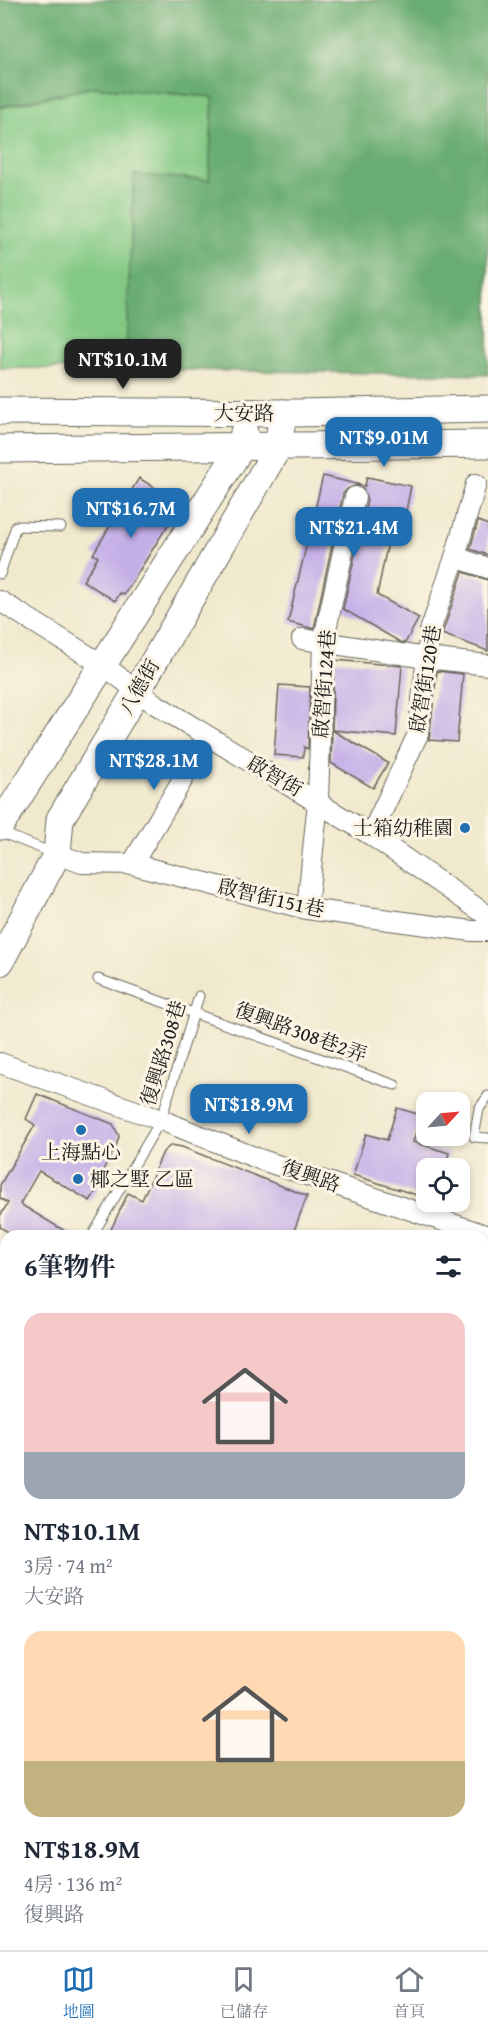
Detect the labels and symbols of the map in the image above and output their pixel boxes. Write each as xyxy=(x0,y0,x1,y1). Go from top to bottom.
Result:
pin: NT$10.1M xyxy=(61,339,185,390)
street label: 大安路 xyxy=(214,398,274,427)
pin: NT$9.01M xyxy=(322,417,446,468)
pin: NT$16.7M xyxy=(69,488,193,539)
pin: NT$21.4M xyxy=(292,507,416,558)
street label: 啟智街120巷 xyxy=(402,623,447,735)
street label: 啟智街124巷 xyxy=(305,629,342,739)
street label: 八德街 xyxy=(111,654,166,720)
pin: NT$28.1M xyxy=(92,740,216,791)
street label: 啟智街 xyxy=(242,748,308,803)
place label: 士箱幼稚園 xyxy=(353,813,453,842)
marker: 士箱幼稚園 xyxy=(458,821,472,835)
street label: 啟智街151巷 xyxy=(215,871,327,924)
street label: 復興路308巷2弄 xyxy=(231,994,371,1069)
street label: 復興路308巷 xyxy=(133,997,192,1109)
pin: NT$18.9M xyxy=(187,1084,311,1135)
north arrow xyxy=(416,1092,470,1146)
marker: 上海點心 xyxy=(74,1123,88,1137)
place label: 上海點心 xyxy=(41,1137,121,1166)
street label: 復興路 xyxy=(278,1152,344,1199)
place label: 椰之墅 乙區 xyxy=(90,1164,194,1193)
marker: 椰之墅 乙區 xyxy=(71,1172,85,1186)

